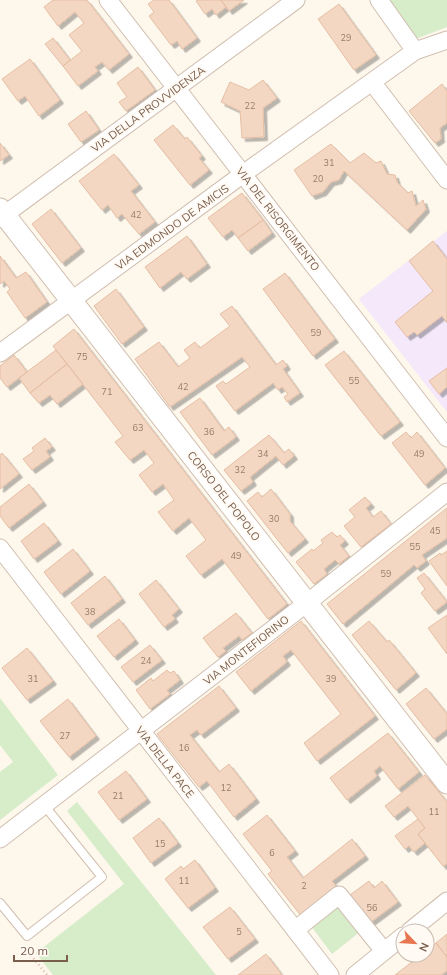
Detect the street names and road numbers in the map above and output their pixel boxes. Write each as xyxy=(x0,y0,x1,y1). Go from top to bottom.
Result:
street label: VIA DELLA PROVVIDENZA xyxy=(88,63,208,155)
street label: VIA DEL RISORGIMENTO xyxy=(233,164,323,274)
street label: VIA EDMONDO DE AMICIS xyxy=(112,181,232,273)
street label: CORSO DEL POPOLO xyxy=(185,448,263,544)
street label: VIA MONTEFIORINO xyxy=(200,612,292,688)
street label: VIA DELLA PACE xyxy=(133,723,197,801)

